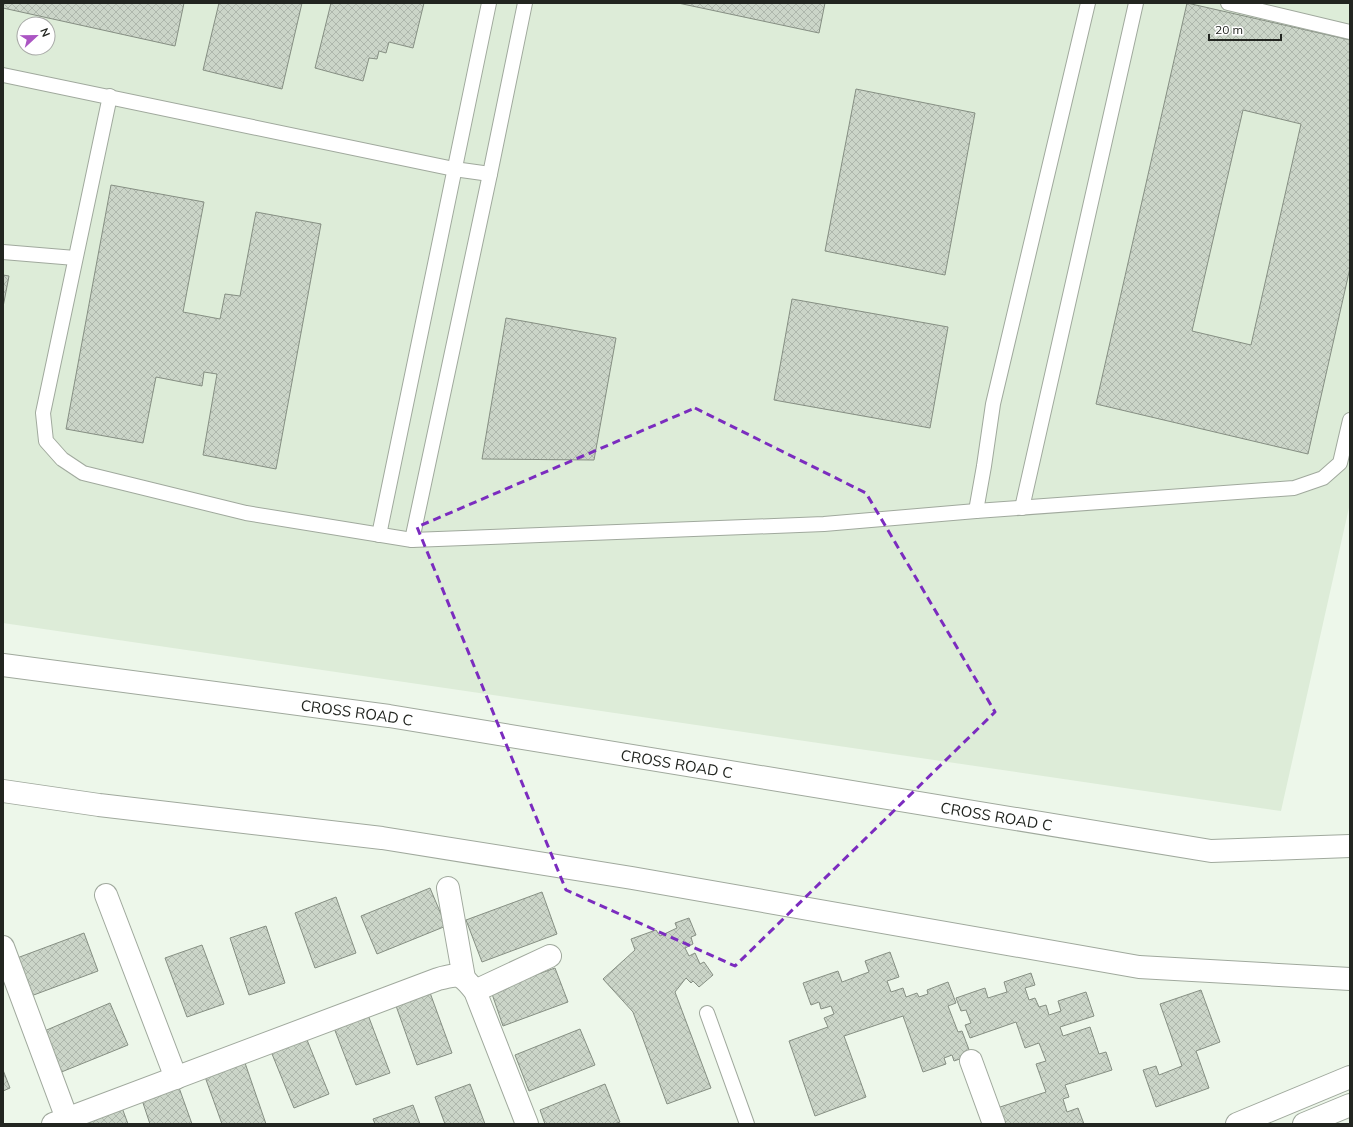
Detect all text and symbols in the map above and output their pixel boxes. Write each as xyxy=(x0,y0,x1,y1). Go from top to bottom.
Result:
north arrow xyxy=(16,16,56,56)
scale bar xyxy=(1209,16,1281,42)
text: 20 m xyxy=(1215,22,1243,37)
text: N xyxy=(37,26,53,39)
street label: CROSS ROAD C xyxy=(300,695,414,729)
street label: CROSS ROAD C xyxy=(620,745,734,782)
street label: CROSS ROAD C xyxy=(939,797,1054,834)

